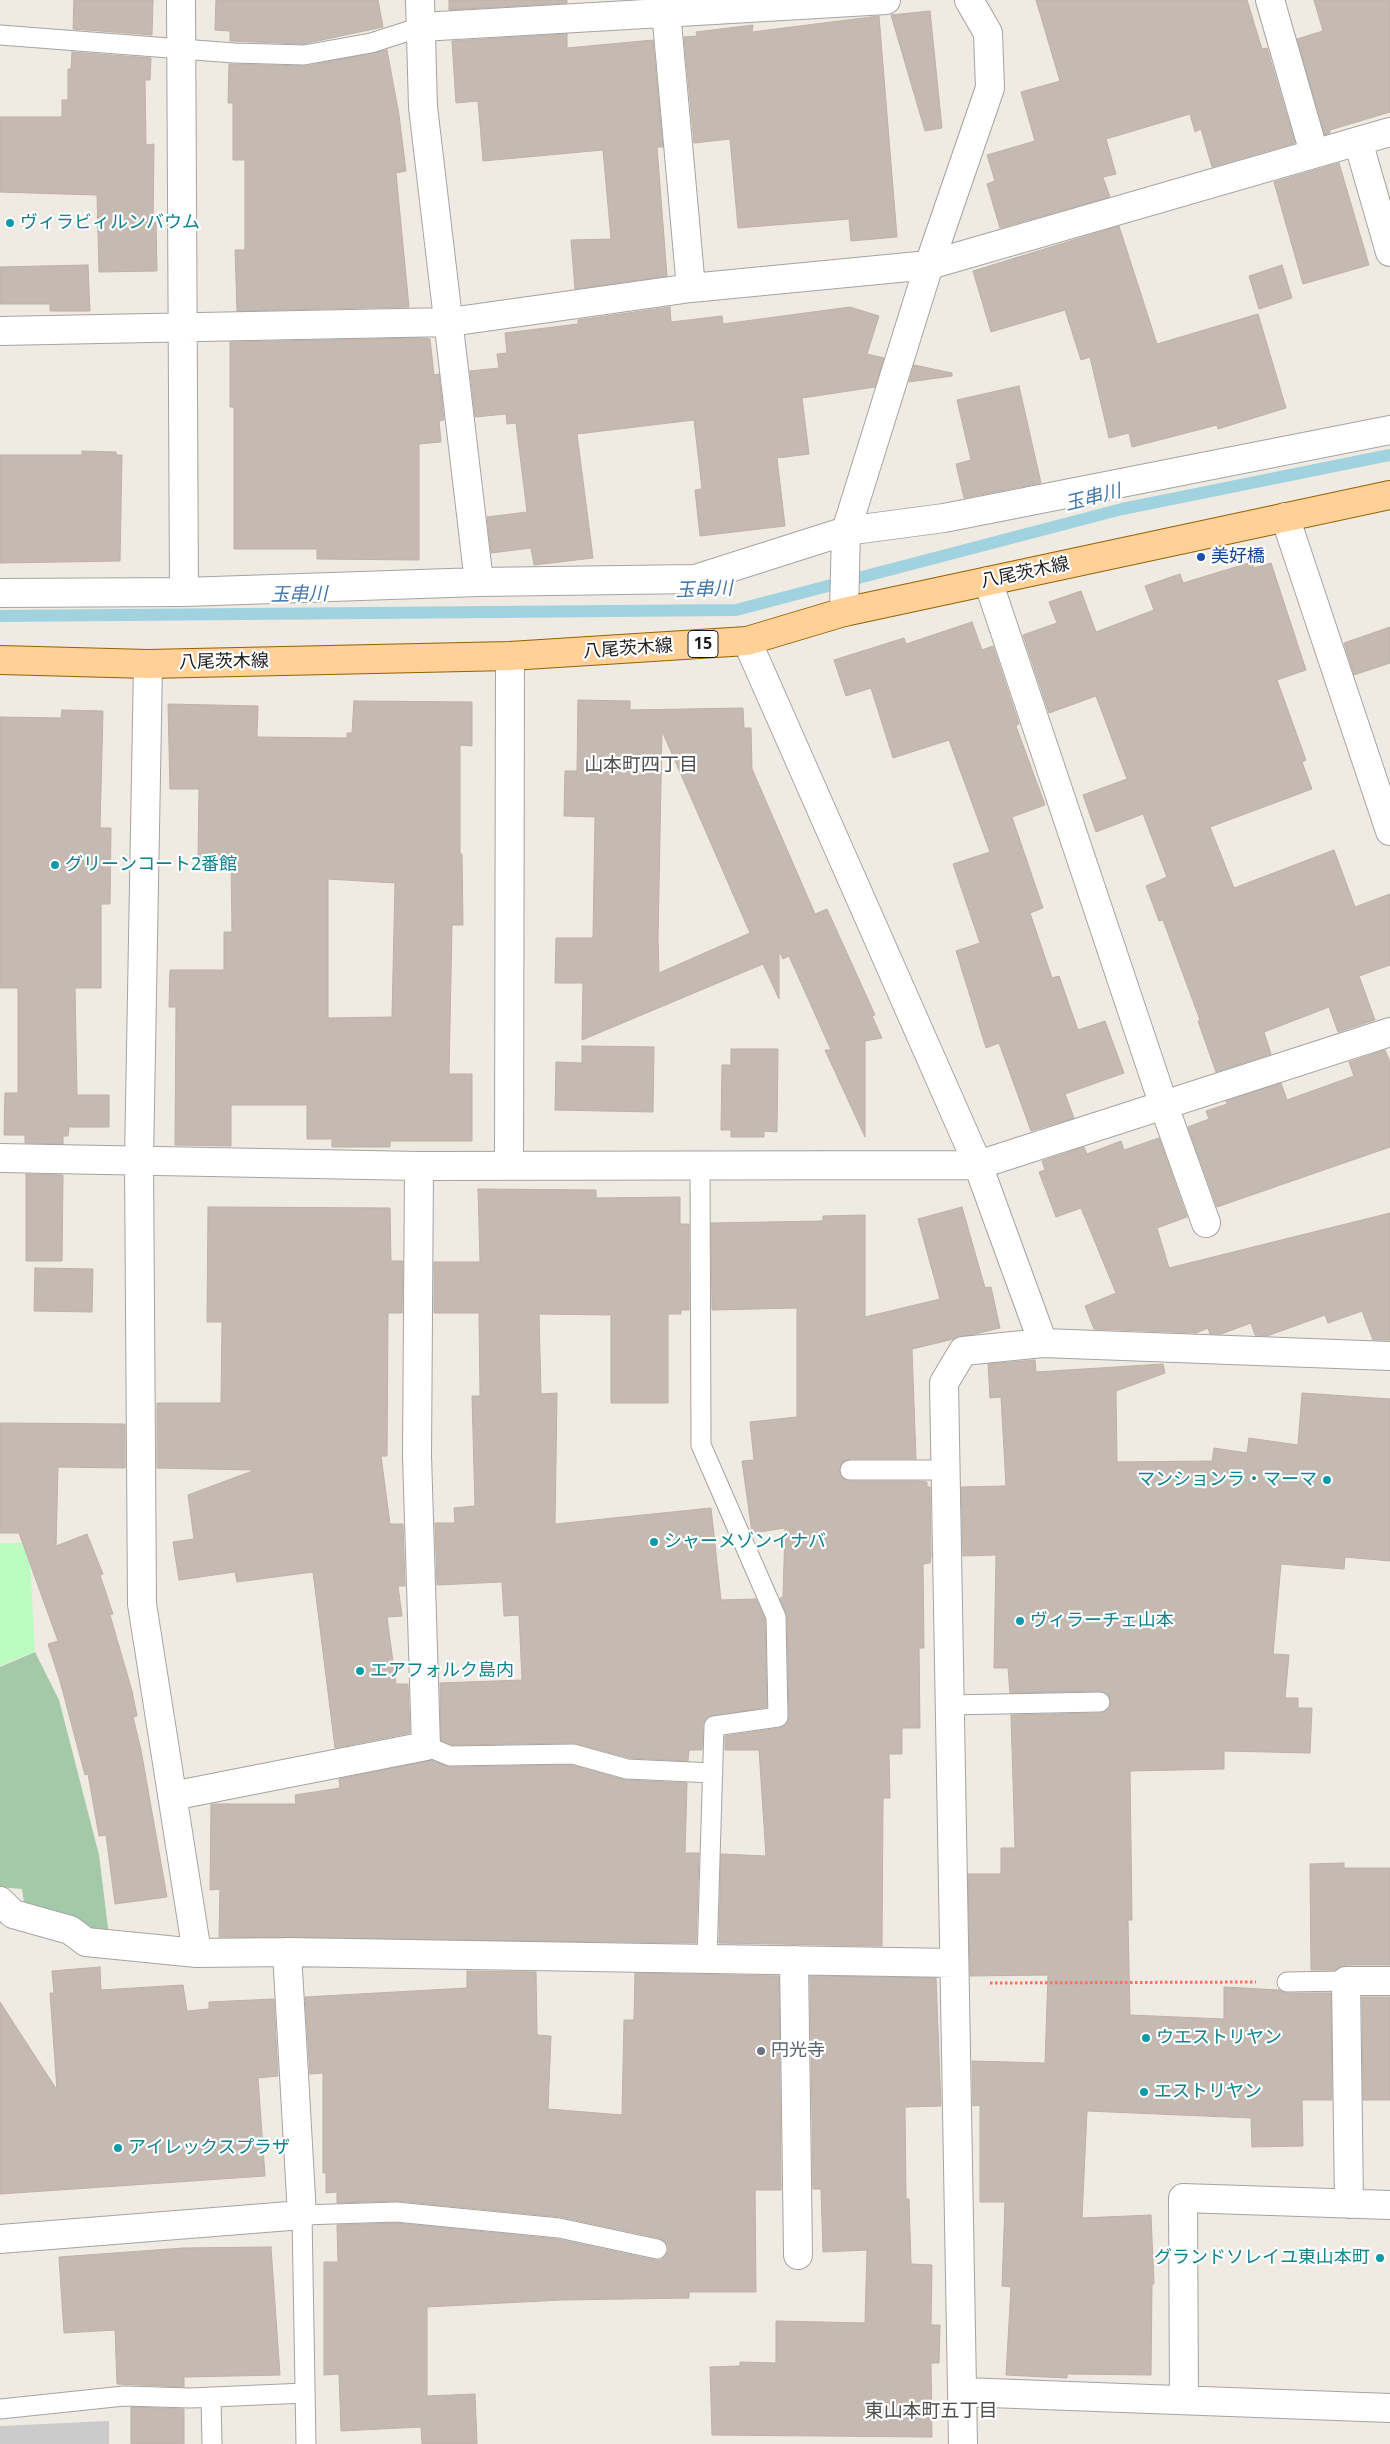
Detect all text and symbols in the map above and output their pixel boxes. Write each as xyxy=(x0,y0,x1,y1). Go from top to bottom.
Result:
place label: ヴィラビィルンバウム xyxy=(20,212,200,234)
marker: ヴィラビィルンバウム xyxy=(4,217,16,229)
water label: 玉串川 xyxy=(1063,480,1123,516)
place label: 美好橋 xyxy=(1211,546,1265,568)
marker: 美好橋 xyxy=(1195,551,1207,563)
street label: 八尾茨木線 xyxy=(979,553,1071,593)
water label: 玉串川 xyxy=(675,578,733,602)
water label: 玉串川 xyxy=(270,583,328,607)
road number: 15 xyxy=(688,630,718,658)
street label: 八尾茨木線 xyxy=(582,635,674,663)
street label: 八尾茨木線 xyxy=(179,650,269,674)
district label: 山本町四丁目 xyxy=(584,755,698,777)
place label: グリーンコート2番館 xyxy=(65,854,237,876)
marker: グリーンコート2番館 xyxy=(49,859,61,871)
place label: マンションラ・マーマ xyxy=(1137,1469,1317,1491)
marker: マンションラ・マーマ xyxy=(1321,1474,1333,1486)
place label: シャーメゾンイナバ xyxy=(664,1531,826,1553)
marker: シャーメゾンイナバ xyxy=(648,1536,660,1548)
place label: ヴィラーチェ山本 xyxy=(1030,1610,1174,1632)
marker: ヴィラーチェ山本 xyxy=(1014,1615,1026,1627)
place label: エアフォルク島内 xyxy=(370,1660,514,1682)
marker: エアフォルク島内 xyxy=(354,1665,366,1677)
place label: ウエストリヤン xyxy=(1156,2027,1282,2049)
marker: ウエストリヤン xyxy=(1140,2032,1152,2044)
place label: 円光寺 xyxy=(771,2040,825,2062)
marker: 円光寺 xyxy=(755,2045,767,2057)
place label: エストリヤン xyxy=(1154,2081,1262,2103)
marker: エストリヤン xyxy=(1138,2086,1150,2098)
place label: アイレックスプラザ xyxy=(128,2137,290,2159)
marker: アイレックスプラザ xyxy=(112,2142,124,2154)
place label: グランドソレイユ東山本町 xyxy=(1154,2247,1370,2269)
marker: グランドソレイユ東山本町 xyxy=(1374,2252,1386,2264)
district label: 東山本町五丁目 xyxy=(865,2401,997,2423)

